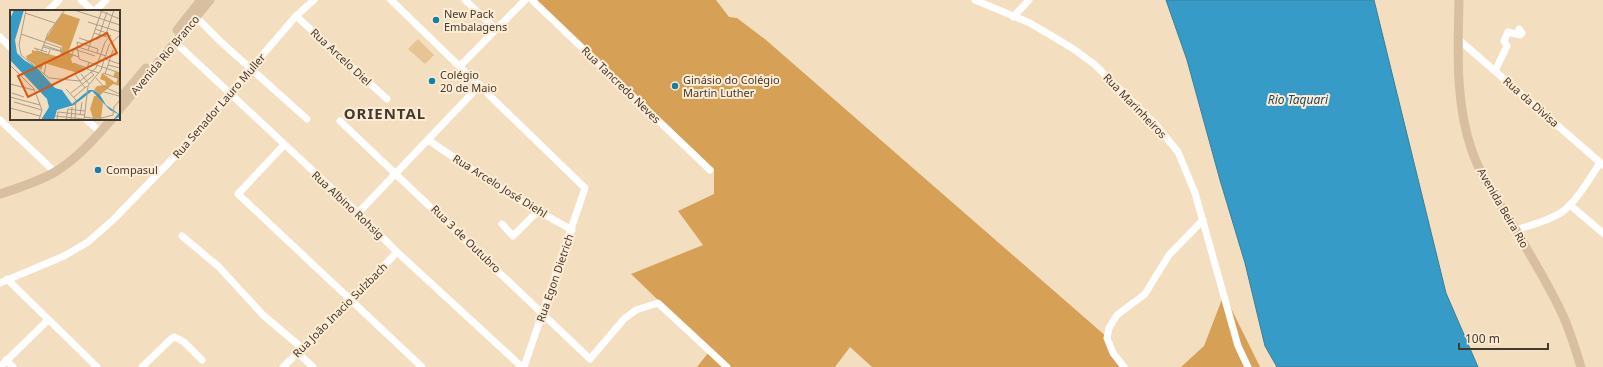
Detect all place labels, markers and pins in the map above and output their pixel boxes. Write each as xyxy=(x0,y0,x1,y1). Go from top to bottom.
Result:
place label: New Pack Embalagens xyxy=(444,6,507,34)
marker: New Pack Embalagens xyxy=(431,15,441,25)
place label: Colégio 20 de Maio xyxy=(440,67,497,95)
place label: Ginásio do Colégio Martin Luther xyxy=(683,72,780,100)
marker: Colégio 20 de Maio xyxy=(427,76,437,86)
marker: Ginásio do Colégio Martin Luther xyxy=(670,81,680,91)
place label: Compasul xyxy=(106,162,158,177)
marker: Compasul xyxy=(93,165,103,175)

